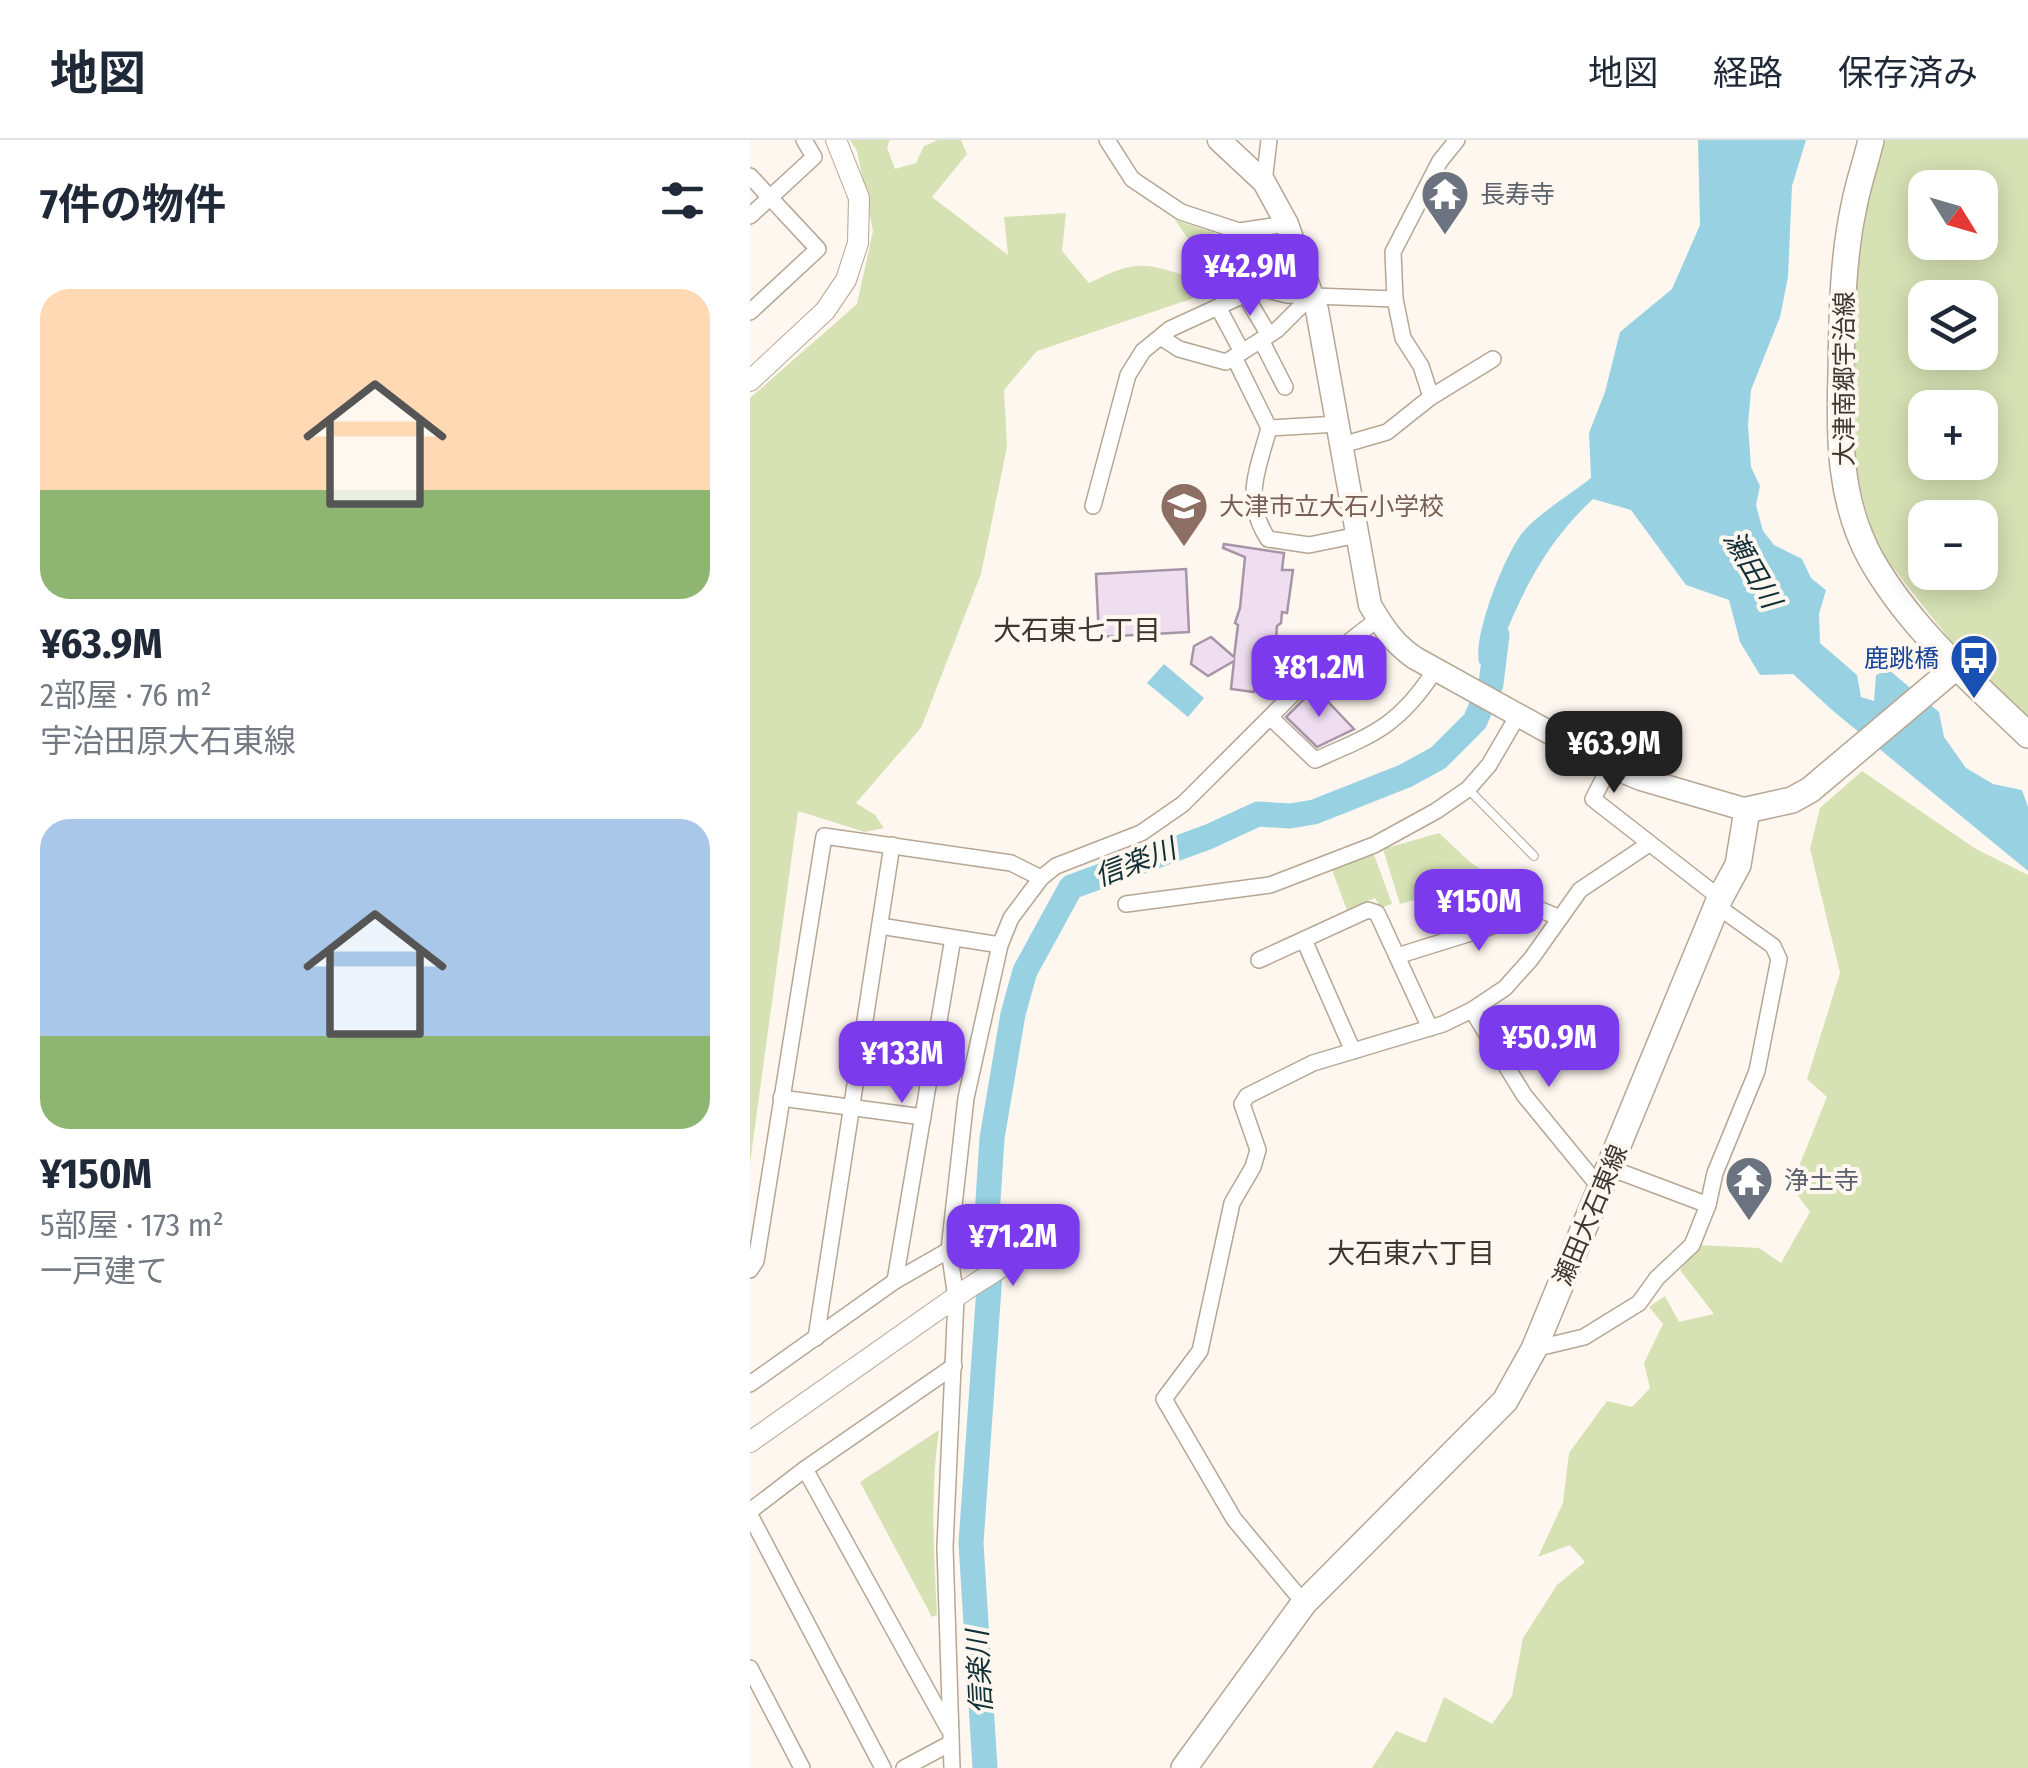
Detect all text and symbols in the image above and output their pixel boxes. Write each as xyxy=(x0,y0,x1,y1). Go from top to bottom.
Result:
text: 地図 xyxy=(50,45,146,103)
text: 地図 xyxy=(1588,52,1658,94)
text: 経路 xyxy=(1713,52,1783,94)
text: 保存済み xyxy=(1838,52,1978,94)
temple icon: 長寿寺 xyxy=(1419,168,1471,236)
north arrow xyxy=(1908,170,1998,260)
map controls xyxy=(1908,170,1998,590)
icon: filters xyxy=(655,173,710,228)
text: 7件の物件 xyxy=(40,180,226,230)
place label: 長寿寺 xyxy=(1480,180,1555,210)
pin: ¥42.9M xyxy=(1169,234,1331,319)
text: ¥42.9M xyxy=(1203,247,1297,285)
button: layers xyxy=(1908,280,1998,370)
street label: 大津南郷宇治線 xyxy=(1830,291,1860,467)
icon: home xyxy=(285,354,465,534)
button: + xyxy=(1908,390,1998,480)
school or university icon: 大津市立大石小学校 xyxy=(1158,480,1210,548)
place label: 大津市立大石小学校 xyxy=(1219,492,1444,522)
button: − xyxy=(1908,500,1998,590)
water label: 瀬田川 xyxy=(1717,525,1789,616)
district label: 大石東七丁目 xyxy=(993,614,1161,647)
text: ¥63.9M xyxy=(40,619,163,669)
bus stop icon: 鹿跳橋 xyxy=(1948,632,2000,700)
pin: ¥81.2M xyxy=(1238,635,1400,720)
place label: 鹿跳橋 xyxy=(1864,644,1939,674)
text: ¥81.2M xyxy=(1273,648,1365,686)
text: 2部屋 · 76 m² xyxy=(40,676,212,714)
pin: ¥63.9M xyxy=(1533,711,1695,796)
text: 宇治田原大石東線 xyxy=(40,722,296,760)
text: ¥63.9M xyxy=(1567,724,1661,762)
water label: 信楽川 xyxy=(1090,831,1183,893)
pin: ¥150M xyxy=(1409,869,1549,954)
text: ¥150M xyxy=(1436,882,1522,920)
icon: home xyxy=(285,884,465,1064)
pin: ¥50.9M xyxy=(1468,1005,1630,1090)
text: ¥50.9M xyxy=(1501,1018,1597,1056)
pin: ¥133M xyxy=(832,1021,972,1106)
text: ¥133M xyxy=(861,1034,943,1072)
street label: 瀬田大石東線 xyxy=(1548,1140,1634,1290)
text: ¥150M xyxy=(40,1149,152,1199)
temple icon: 浄土寺 xyxy=(1723,1154,1775,1222)
place label: 浄土寺 xyxy=(1784,1166,1859,1196)
pin: ¥71.2M xyxy=(932,1204,1094,1289)
text: 5部屋 · 173 m² xyxy=(40,1206,224,1244)
text: ¥71.2M xyxy=(969,1217,1057,1255)
district label: 大石東六丁目 xyxy=(1327,1237,1495,1270)
text: 一戸建て xyxy=(40,1252,168,1290)
water label: 信楽川 xyxy=(961,1626,998,1715)

